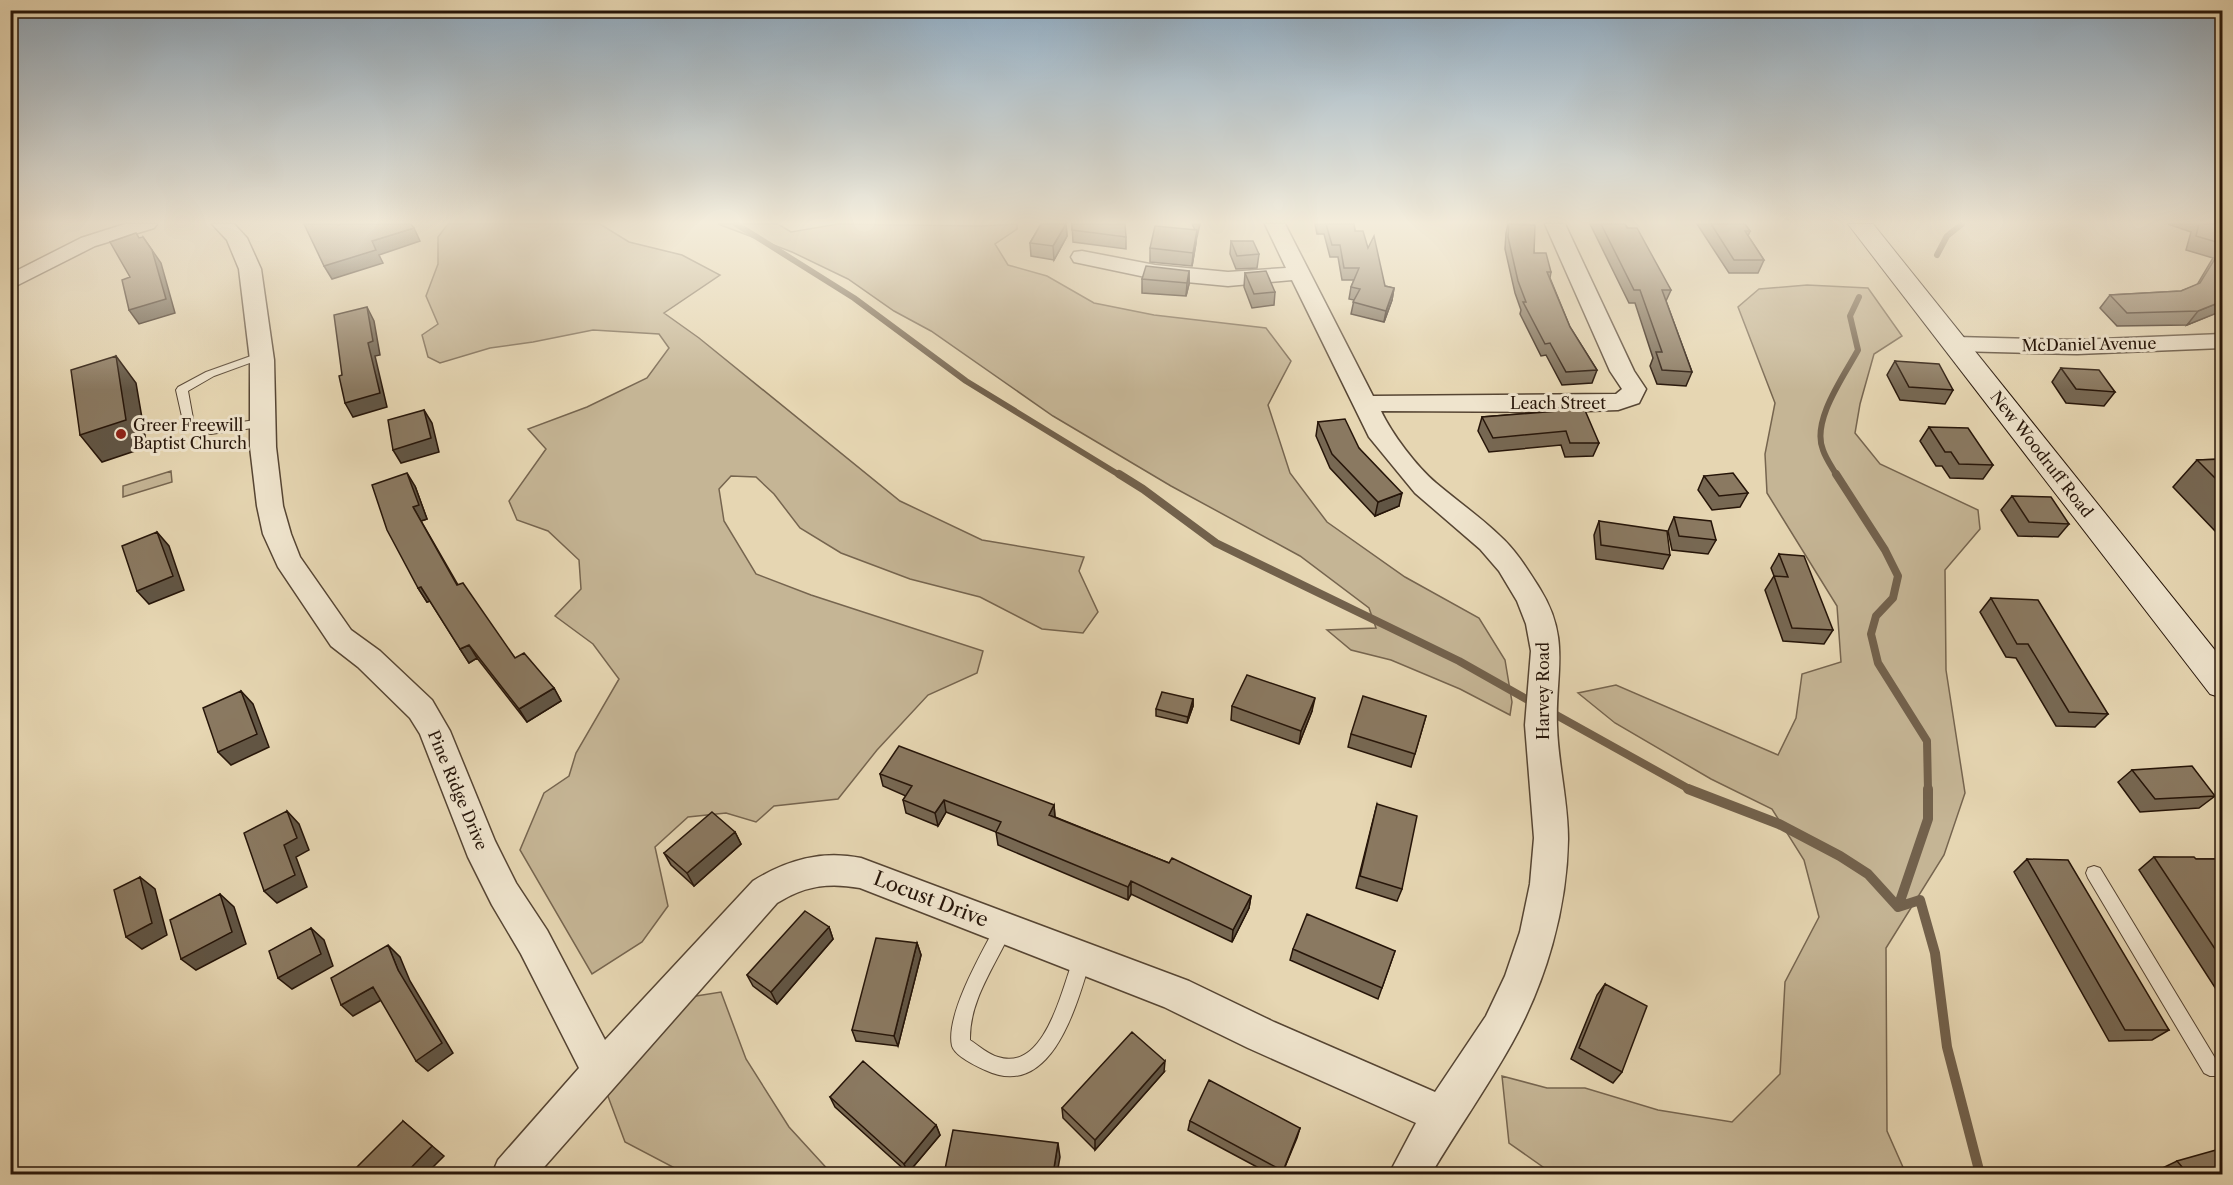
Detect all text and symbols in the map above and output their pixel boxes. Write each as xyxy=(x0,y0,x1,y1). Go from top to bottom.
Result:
street label: McDaniel Avenue xyxy=(2021,333,2157,355)
street label: New Woodruff Road xyxy=(1986,387,2098,521)
street label: Leach Street xyxy=(1510,393,1606,413)
place label: Greer Freewill Baptist Church xyxy=(133,415,247,453)
marker: Greer Freewill Baptist Church xyxy=(114,427,128,441)
street label: Harvey Road xyxy=(1533,642,1553,740)
street label: Pine Ridge Drive xyxy=(424,727,492,853)
street label: Locust Drive xyxy=(870,866,992,932)

